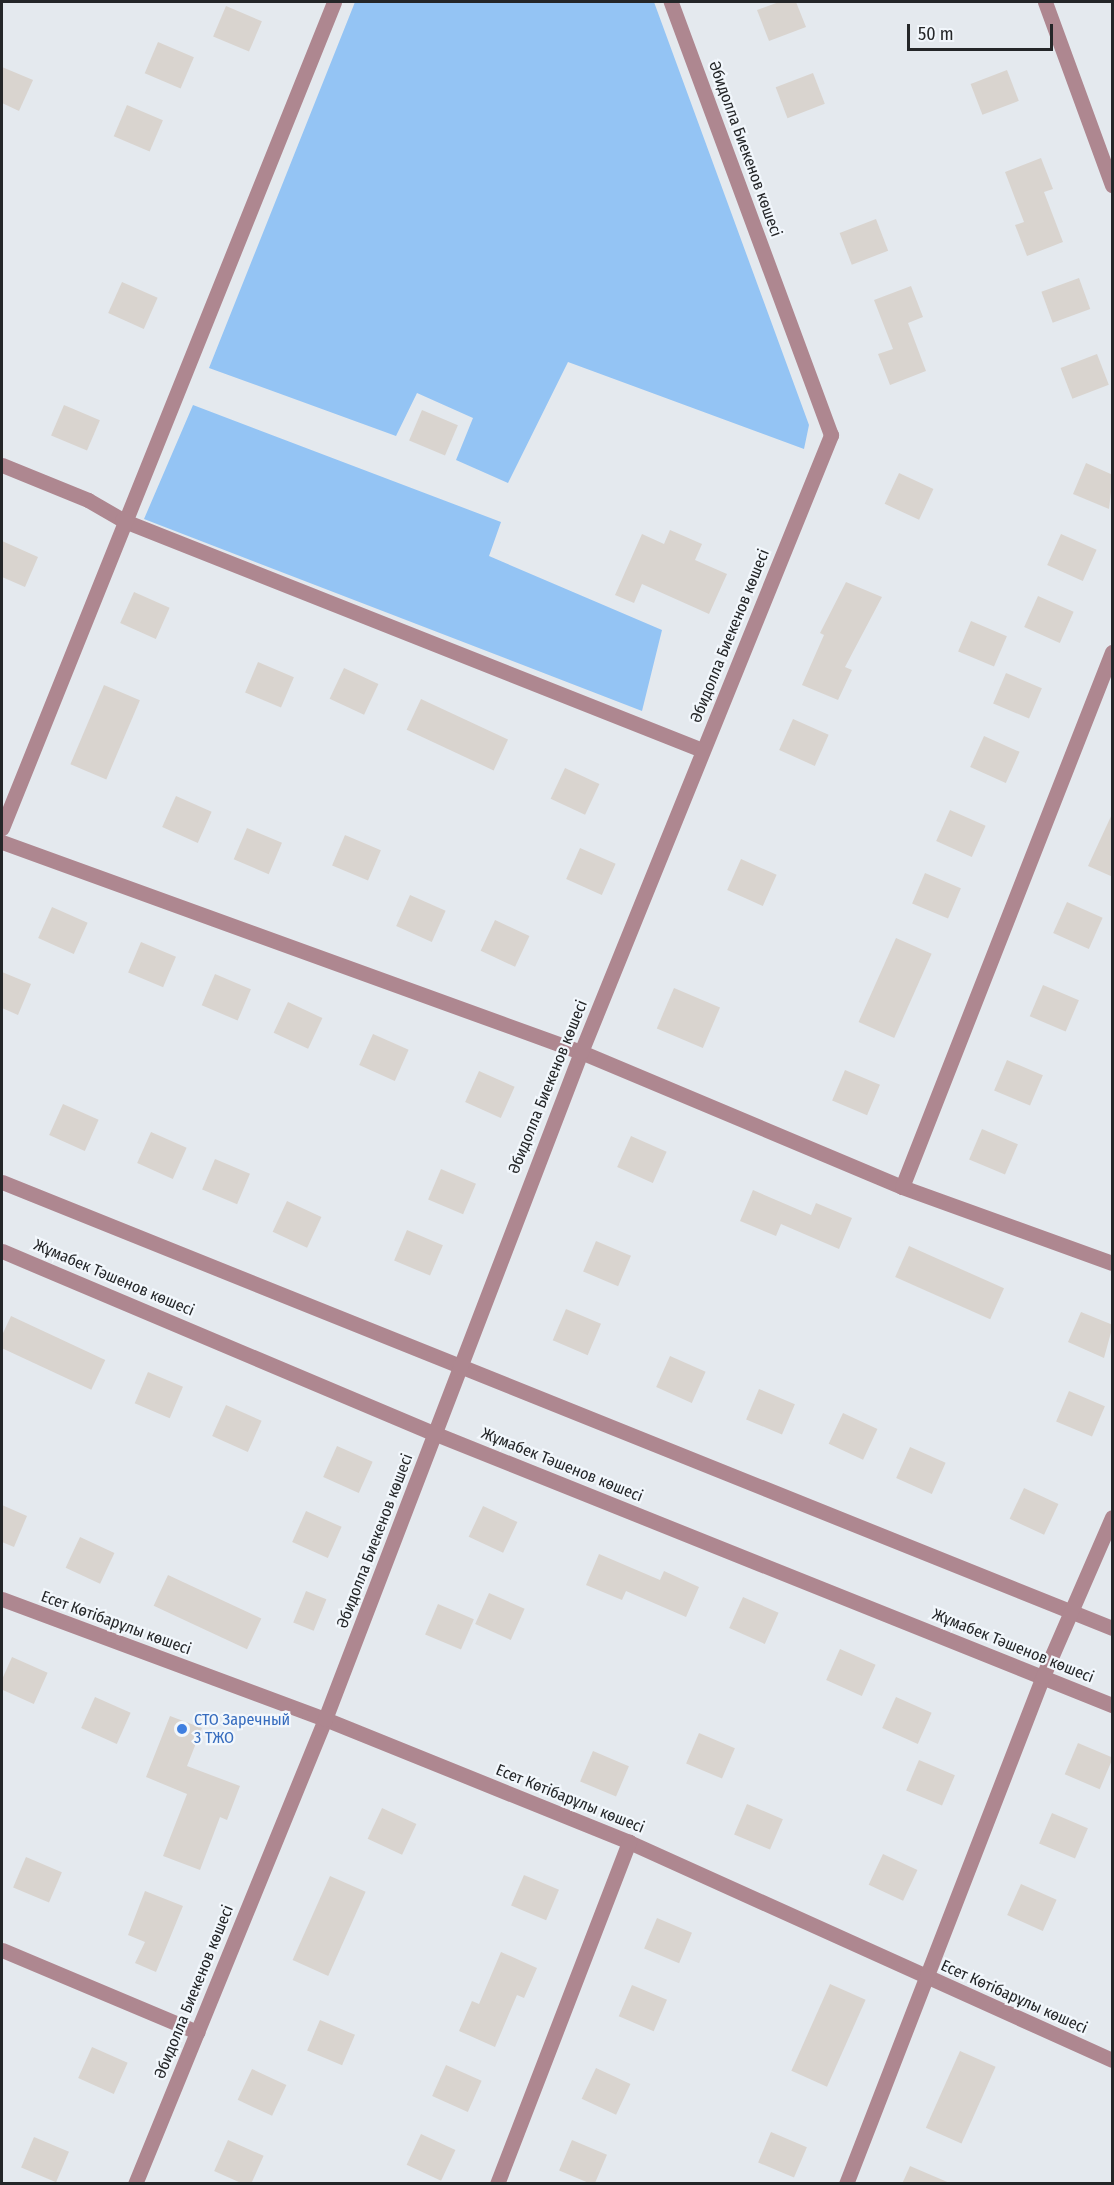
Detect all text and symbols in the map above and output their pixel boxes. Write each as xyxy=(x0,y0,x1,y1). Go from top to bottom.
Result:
scale bar xyxy=(910,12,1056,50)
text: 50 m xyxy=(918,23,954,45)
street label: Әбидолла Биекенов көшесі xyxy=(704,59,786,239)
street label: Әбидолла Биекенов көшесі xyxy=(686,546,774,726)
street label: Әбидолла Биекенов көшесі xyxy=(504,997,592,1177)
street label: Жұмабек Тәшенов көшесі xyxy=(31,1235,197,1321)
street label: Жұмабек Тәшенов көшесі xyxy=(478,1424,646,1506)
street label: Әбидолла Биекенов көшесі xyxy=(333,1451,417,1631)
street label: Есет Көтібарұлы көшесі xyxy=(38,1587,194,1659)
street label: Жұмабек Тәшенов көшесі xyxy=(929,1605,1097,1687)
place label: СТО Заречный 3 ТЖО xyxy=(194,1710,290,1748)
marker: СТО Заречный 3 ТЖО xyxy=(175,1722,189,1736)
street label: Есет Көтібарұлы көшесі xyxy=(493,1760,647,1838)
street label: Әбидолла Биекенов көшесі xyxy=(150,1902,238,2082)
street label: Есет Көтібарұлы көшесі xyxy=(938,1956,1090,2038)

